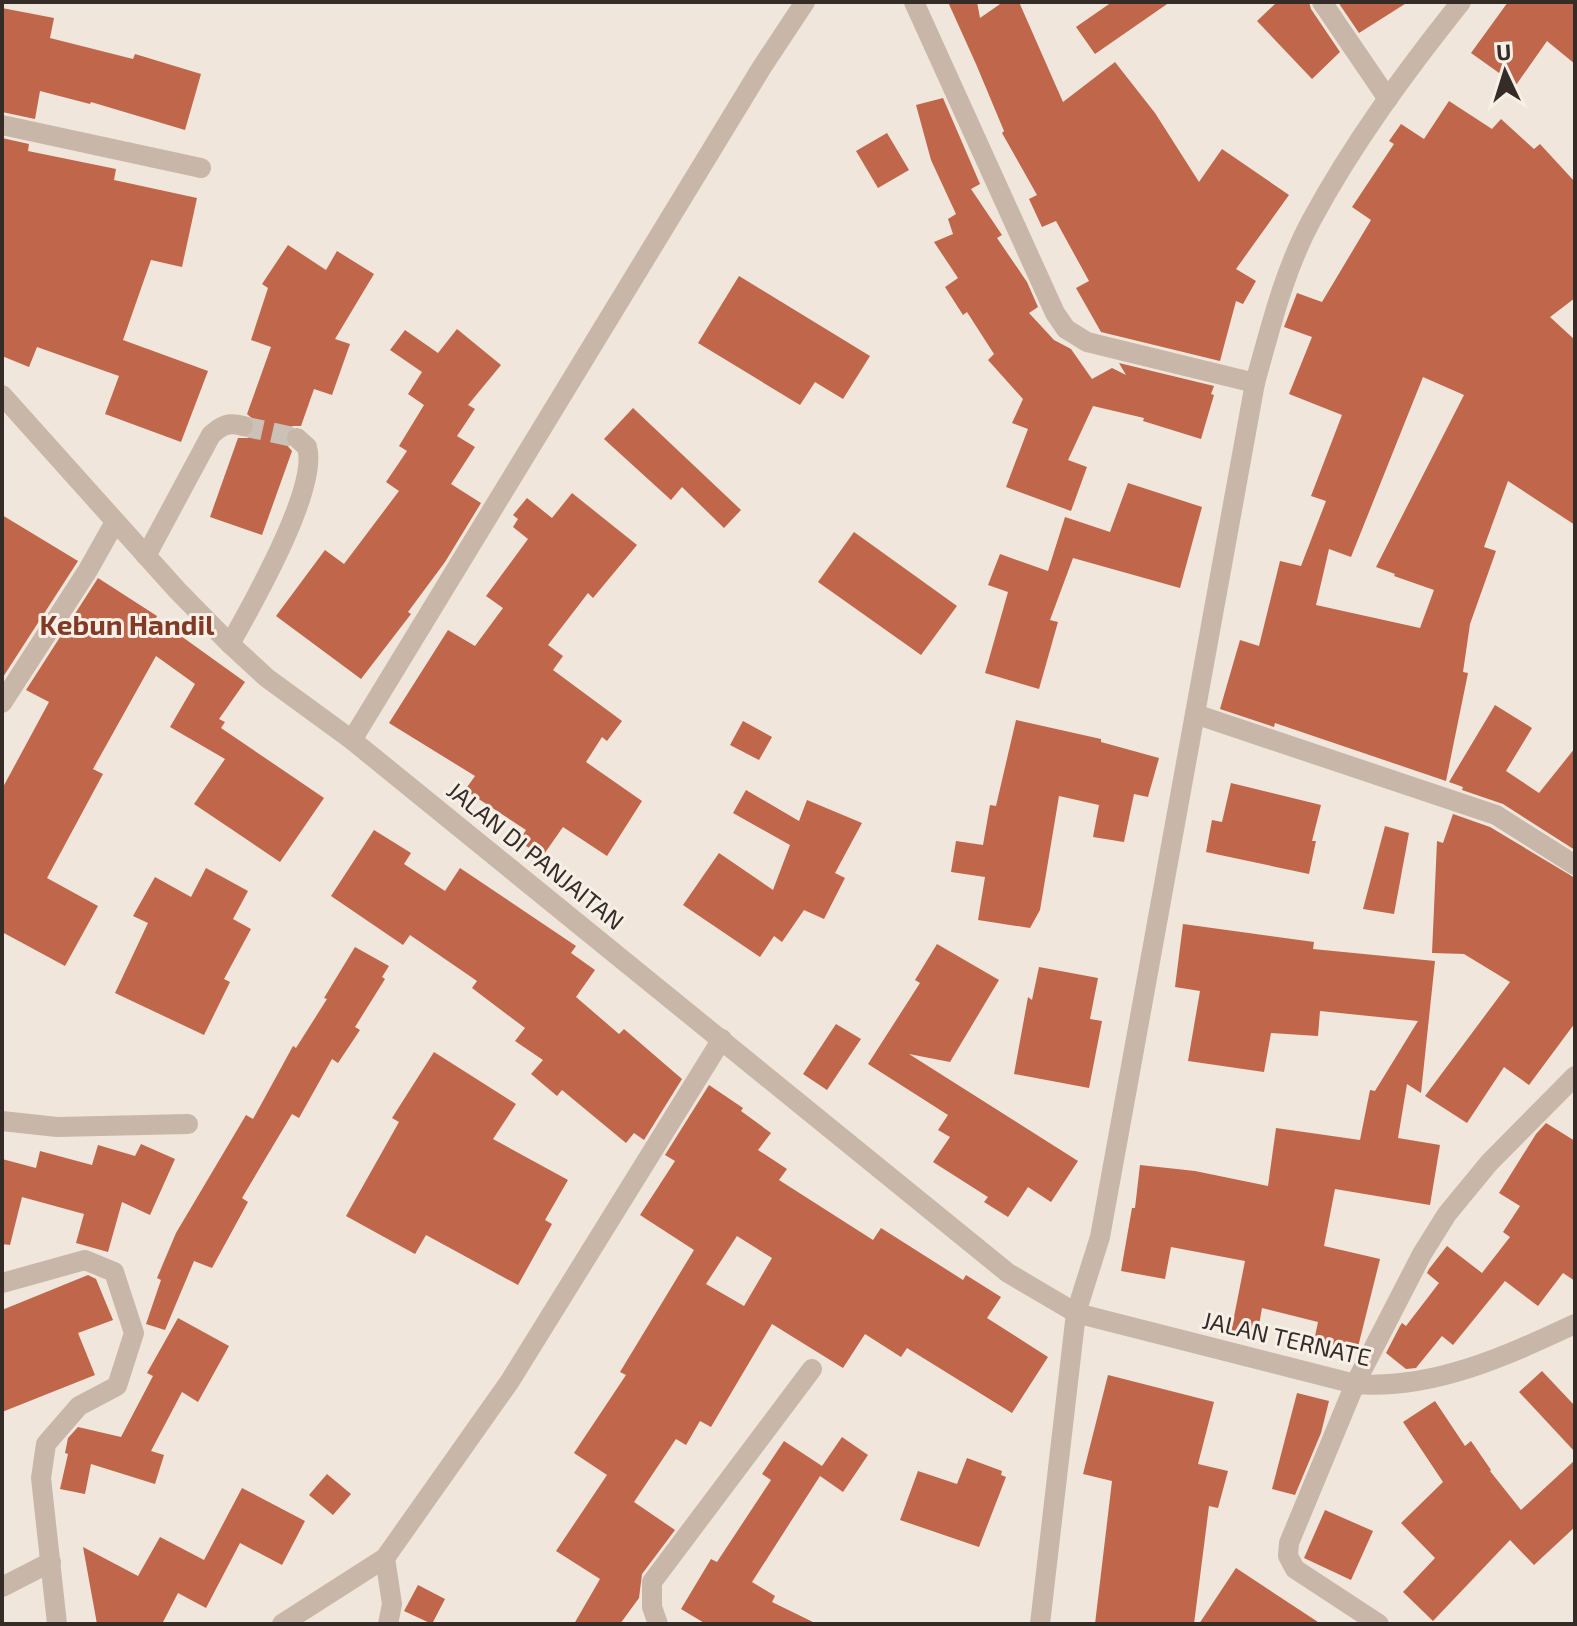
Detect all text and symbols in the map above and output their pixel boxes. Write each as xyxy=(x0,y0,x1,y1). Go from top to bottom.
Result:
north arrow xyxy=(1465,32,1545,112)
text: U xyxy=(1495,38,1512,65)
district label: Kebun Handil xyxy=(40,607,215,641)
street label: JALAN DI PANJAITAN xyxy=(442,775,630,935)
street label: JALAN TERNATE xyxy=(1200,1305,1374,1371)

